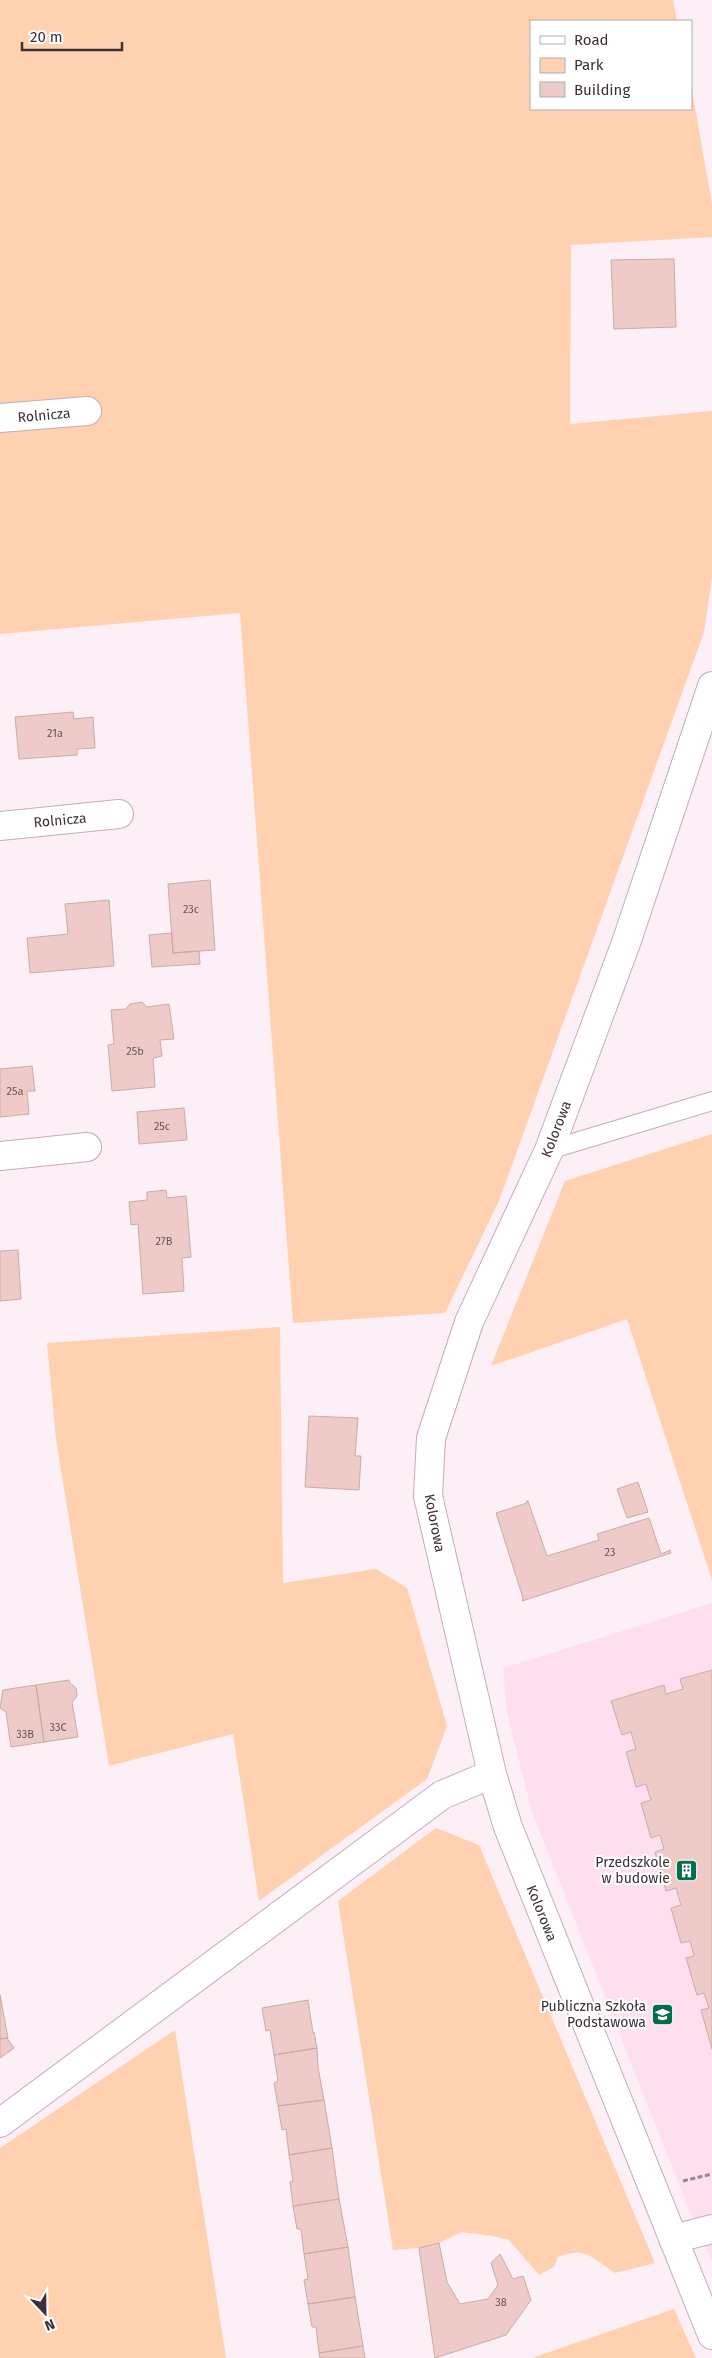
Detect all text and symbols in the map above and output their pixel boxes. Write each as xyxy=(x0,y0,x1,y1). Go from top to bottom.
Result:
scale bar xyxy=(22,20,122,52)
legend xyxy=(530,20,692,110)
text: 20 m xyxy=(30,28,63,46)
text: Road xyxy=(574,31,609,49)
text: Park xyxy=(574,56,604,74)
text: Building xyxy=(574,81,630,99)
street label: Rolnicza xyxy=(17,405,71,426)
house number: 21a xyxy=(47,727,63,740)
street label: Rolnicza xyxy=(33,810,87,831)
house number: 23c xyxy=(183,903,199,916)
house number: 25b xyxy=(126,1045,144,1058)
house number: 25a xyxy=(7,1085,23,1098)
street label: Kolorowa xyxy=(538,1099,575,1160)
house number: 25c xyxy=(154,1120,170,1133)
house number: 27B xyxy=(156,1235,173,1248)
street label: Kolorowa xyxy=(421,1492,448,1554)
house number: 23 xyxy=(605,1546,615,1559)
house number: 33C xyxy=(49,1721,67,1734)
house number: 33B xyxy=(16,1728,34,1741)
place label: Przedszkole w budowie xyxy=(595,1854,670,1887)
building icon: Przedszkole w budowie xyxy=(674,1858,698,1882)
street label: Kolorowa xyxy=(523,1883,560,1944)
place label: Publiczna Szkoła Podstawowa xyxy=(541,1998,646,2031)
school or university icon: Publiczna Szkoła Podstawowa xyxy=(650,2002,674,2026)
north arrow xyxy=(20,2288,70,2338)
house number: 38 xyxy=(495,2296,507,2309)
text: N xyxy=(42,2315,57,2334)

